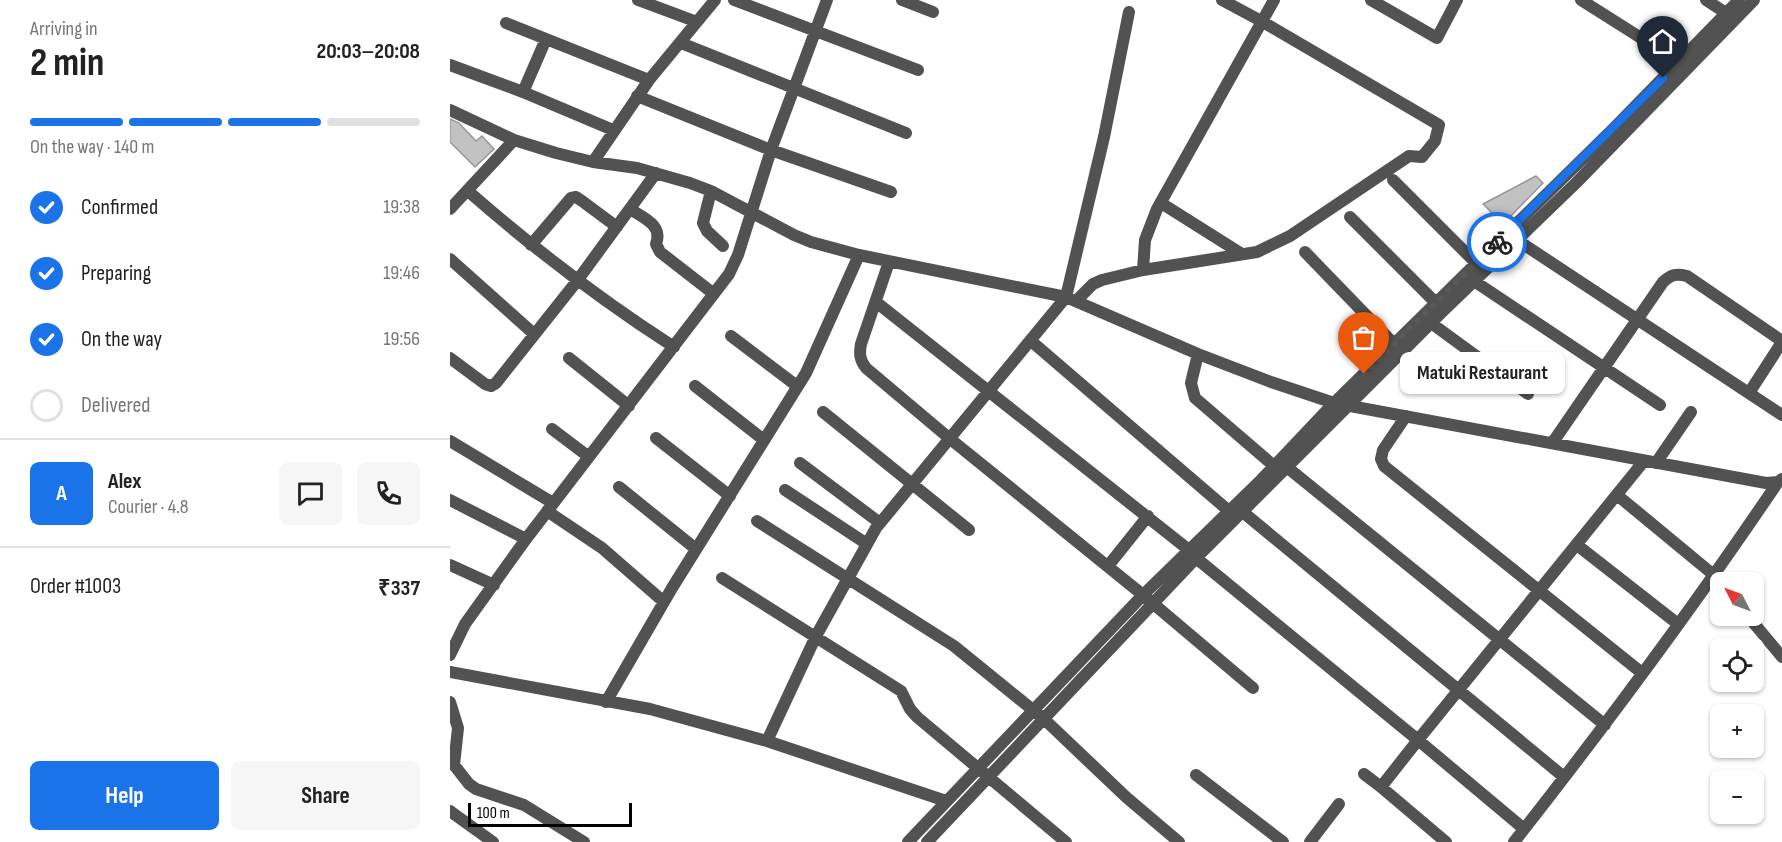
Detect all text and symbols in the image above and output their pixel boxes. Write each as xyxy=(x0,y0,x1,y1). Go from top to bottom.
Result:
pin xyxy=(1637,16,1688,78)
text: Arriving in xyxy=(30,17,98,41)
icon: home xyxy=(1646,25,1679,58)
text: 20:03–20:08 xyxy=(317,38,420,65)
text: 2 min xyxy=(30,40,104,87)
text: On the way · 140 m xyxy=(30,135,154,159)
icon: check xyxy=(30,191,63,224)
text: Confirmed xyxy=(81,194,158,221)
text: 19:38 xyxy=(383,195,420,219)
courier xyxy=(1467,212,1527,272)
icon: bike xyxy=(1481,226,1514,259)
icon: check xyxy=(30,257,63,290)
text: Preparing xyxy=(81,260,151,287)
text: 19:46 xyxy=(383,261,420,285)
pin xyxy=(1338,312,1389,374)
icon: bag xyxy=(1347,321,1380,354)
icon: check xyxy=(30,323,63,356)
text: On the way xyxy=(81,326,162,353)
text: 19:56 xyxy=(384,327,420,351)
callout: Matuki Restaurant xyxy=(1400,353,1565,395)
text: Matuki Restaurant xyxy=(1417,361,1548,385)
text: Delivered xyxy=(81,392,150,419)
button: chat xyxy=(279,462,342,525)
button: phone xyxy=(357,462,420,525)
text: Alex xyxy=(108,468,141,495)
text: A xyxy=(56,480,67,507)
text: Courier · 4.8 xyxy=(108,495,189,519)
north arrow xyxy=(1710,572,1764,626)
map controls xyxy=(1710,572,1764,824)
text: Order #1003 xyxy=(30,573,121,600)
text: ₹337 xyxy=(378,575,420,602)
button: locate xyxy=(1710,638,1764,692)
button: + xyxy=(1710,704,1764,758)
button: Help xyxy=(30,761,219,830)
button: Share xyxy=(231,761,420,830)
button: − xyxy=(1710,770,1764,824)
scale bar xyxy=(468,800,632,828)
text: 100 m xyxy=(477,804,510,823)

